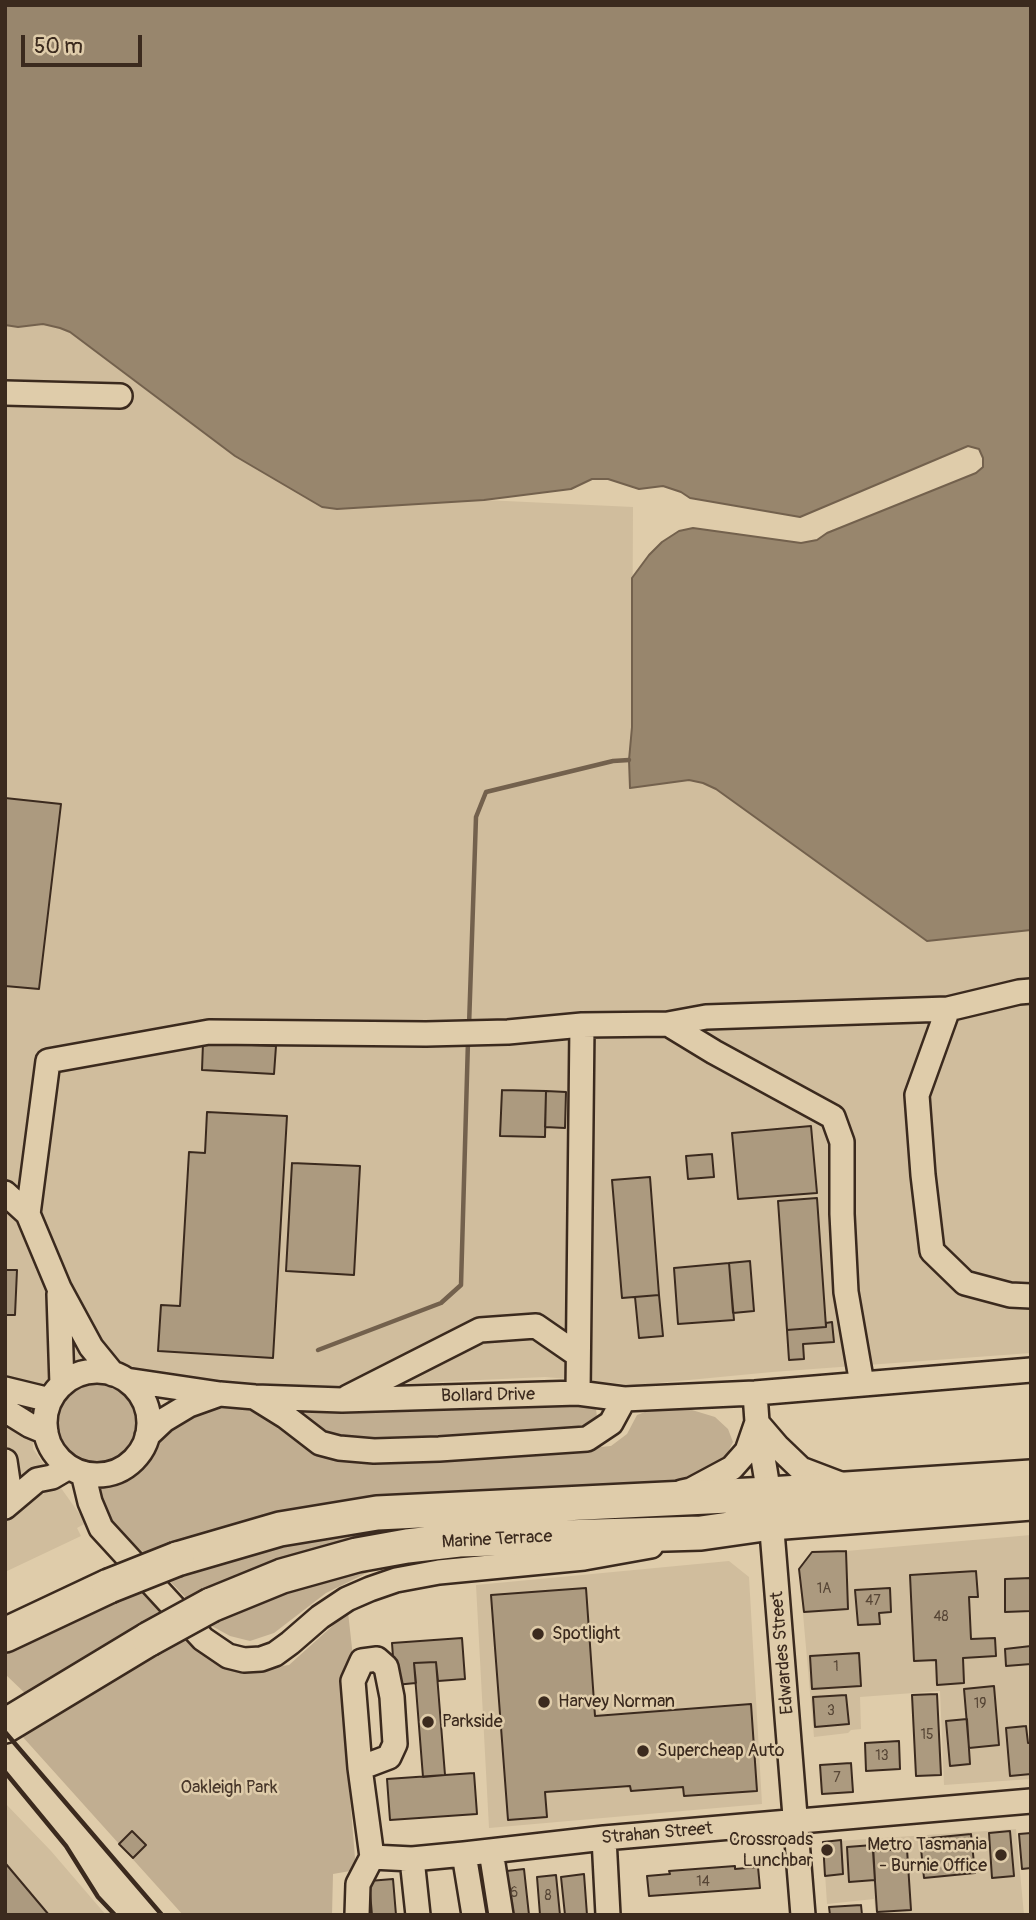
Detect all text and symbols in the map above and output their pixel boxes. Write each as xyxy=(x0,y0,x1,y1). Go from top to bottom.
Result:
scale bar xyxy=(24,21,145,65)
text: 50 m xyxy=(34,33,83,60)
street label: Bollard Drive xyxy=(441,1384,535,1408)
street label: Marine Terrace xyxy=(441,1526,553,1554)
house number: 1A xyxy=(817,1581,831,1597)
street label: Edwardes Street xyxy=(767,1591,799,1715)
house number: 47 xyxy=(865,1593,881,1609)
house number: 48 xyxy=(933,1609,949,1625)
place label: Spotlight xyxy=(552,1623,620,1645)
marker: Spotlight xyxy=(530,1626,546,1642)
house number: 1 xyxy=(833,1659,839,1675)
place label: Harvey Norman xyxy=(558,1691,675,1713)
marker: Harvey Norman xyxy=(536,1694,552,1710)
house number: 19 xyxy=(974,1696,986,1712)
house number: 3 xyxy=(827,1703,835,1719)
place label: Parkside xyxy=(442,1711,503,1733)
marker: Parkside xyxy=(420,1714,436,1730)
house number: 15 xyxy=(920,1727,934,1743)
place label: Supercheap Auto xyxy=(657,1740,785,1762)
marker: Supercheap Auto xyxy=(635,1743,651,1759)
house number: 13 xyxy=(875,1748,889,1764)
house number: 7 xyxy=(833,1770,841,1786)
park label: Oakleigh Park xyxy=(181,1777,277,1799)
street label: Strahan Street xyxy=(600,1818,714,1850)
place label: Crossroads Lunchbar xyxy=(729,1829,813,1871)
place label: Metro Tasmania - Burnie Office xyxy=(867,1834,987,1876)
marker: Crossroads Lunchbar xyxy=(819,1842,835,1858)
marker: Metro Tasmania - Burnie Office xyxy=(993,1847,1009,1863)
house number: 14 xyxy=(696,1874,710,1890)
house number: 6 xyxy=(510,1885,518,1901)
house number: 8 xyxy=(544,1888,552,1904)

